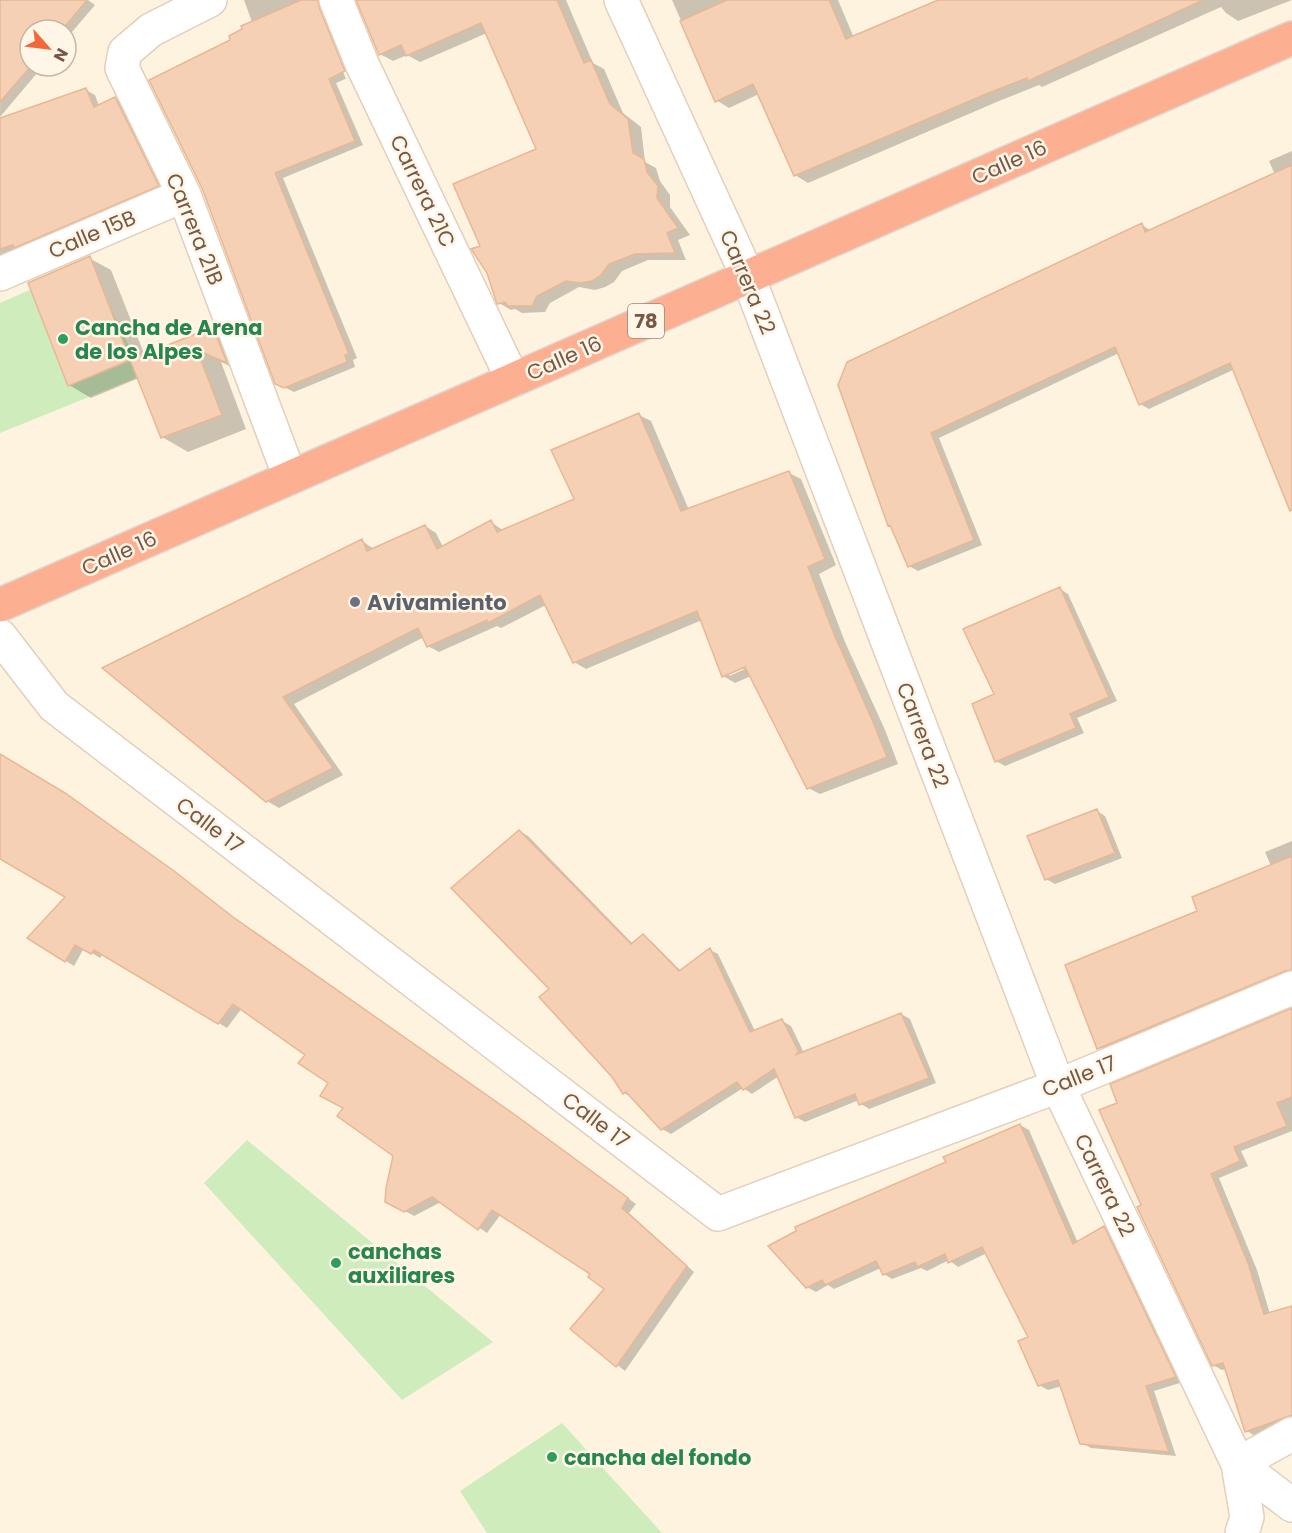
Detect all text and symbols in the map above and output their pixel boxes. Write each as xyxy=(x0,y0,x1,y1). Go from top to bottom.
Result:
north arrow xyxy=(18,18,78,78)
text: N xyxy=(48,44,74,66)
street label: Carrera 21C xyxy=(383,130,463,252)
street label: Calle 16 xyxy=(967,133,1051,191)
street label: Carrera 21B xyxy=(159,169,231,289)
street label: Calle 15B xyxy=(44,203,140,265)
street label: Carrera 22 xyxy=(713,225,783,339)
road number: 78 xyxy=(628,304,664,338)
place label: Cancha de Arena de los Alpes xyxy=(75,313,262,366)
street label: Calle 16 xyxy=(522,329,606,387)
marker: Cancha de Arena de los Alpes xyxy=(56,332,70,346)
street label: Calle 16 xyxy=(77,524,161,582)
place label: Avivamiento xyxy=(367,588,507,617)
marker: Avivamiento xyxy=(348,595,362,609)
street label: Carrera 22 xyxy=(890,678,956,792)
street label: Calle 17 xyxy=(170,790,250,860)
street label: Calle 17 xyxy=(1038,1048,1120,1104)
street label: Calle 17 xyxy=(556,1085,636,1155)
street label: Carrera 22 xyxy=(1068,1129,1142,1241)
place label: canchas auxiliares xyxy=(348,1237,455,1290)
marker: canchas auxiliares xyxy=(329,1256,343,1270)
place label: cancha del fondo xyxy=(564,1443,751,1472)
marker: cancha del fondo xyxy=(545,1450,559,1464)

